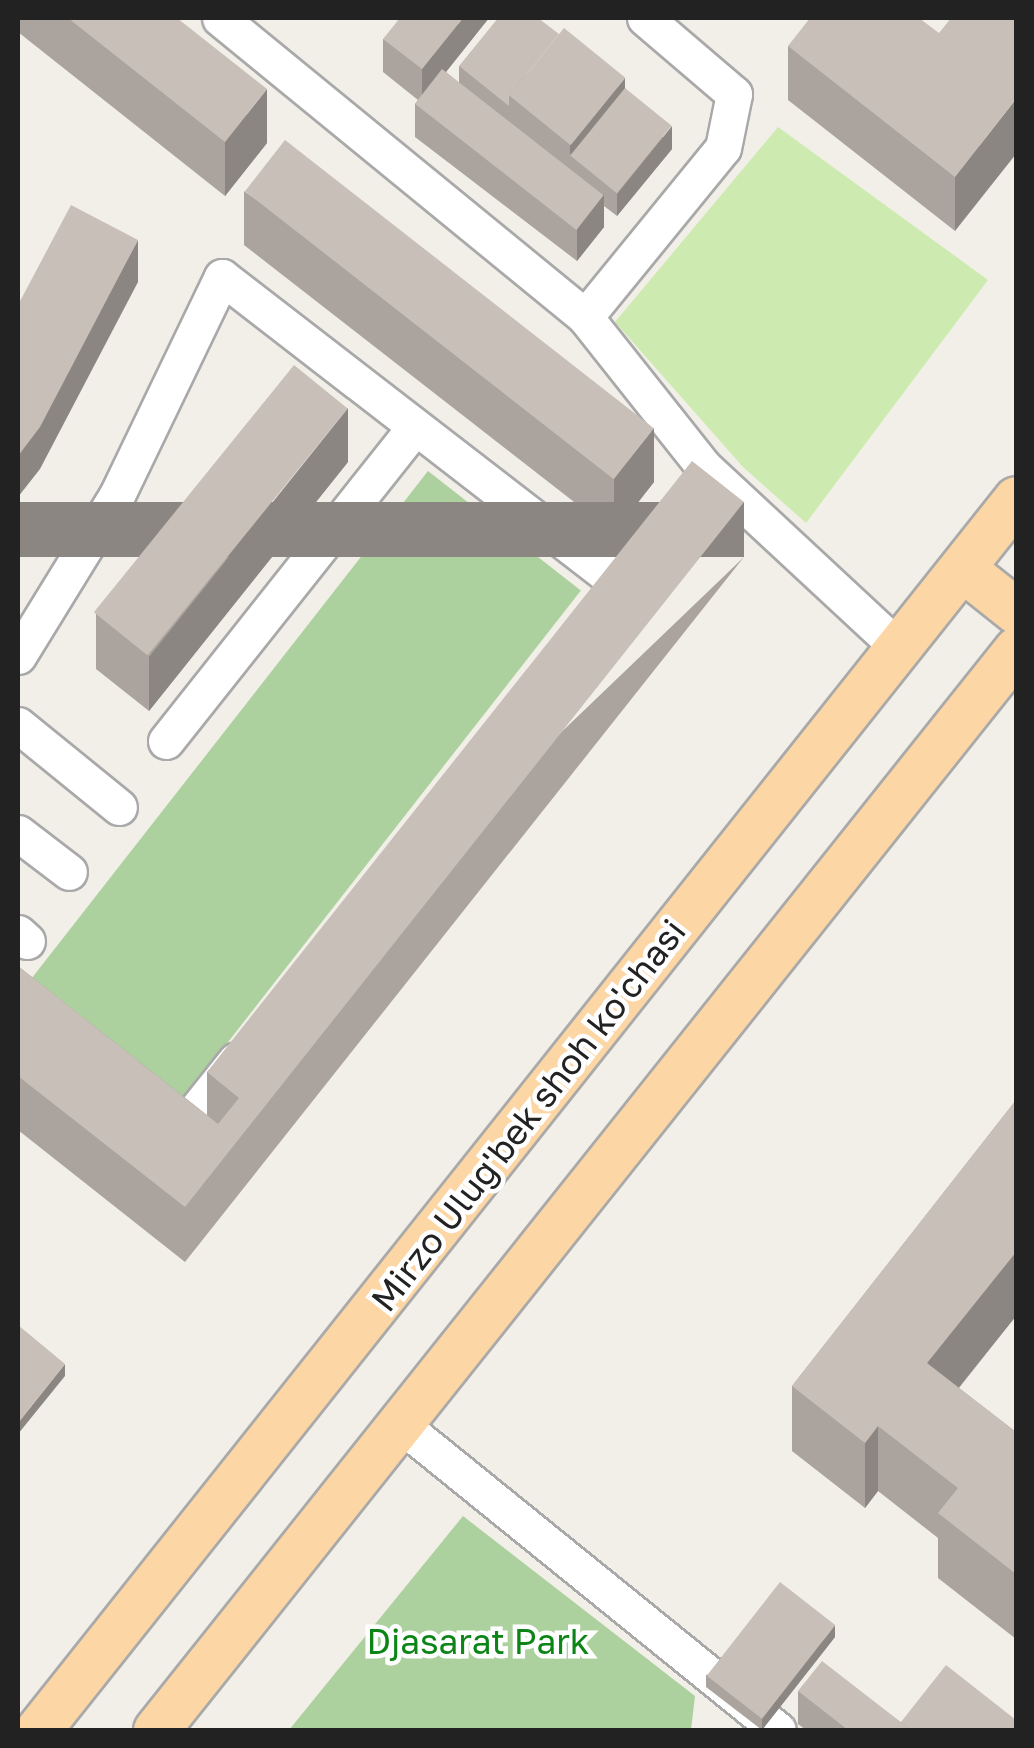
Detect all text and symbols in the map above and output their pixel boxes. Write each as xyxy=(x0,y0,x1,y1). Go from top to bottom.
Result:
street label: Mirzo Ulug'bek shoh ko'chasi xyxy=(362,911,694,1319)
park label: Djasarat Park xyxy=(366,1620,590,1662)

